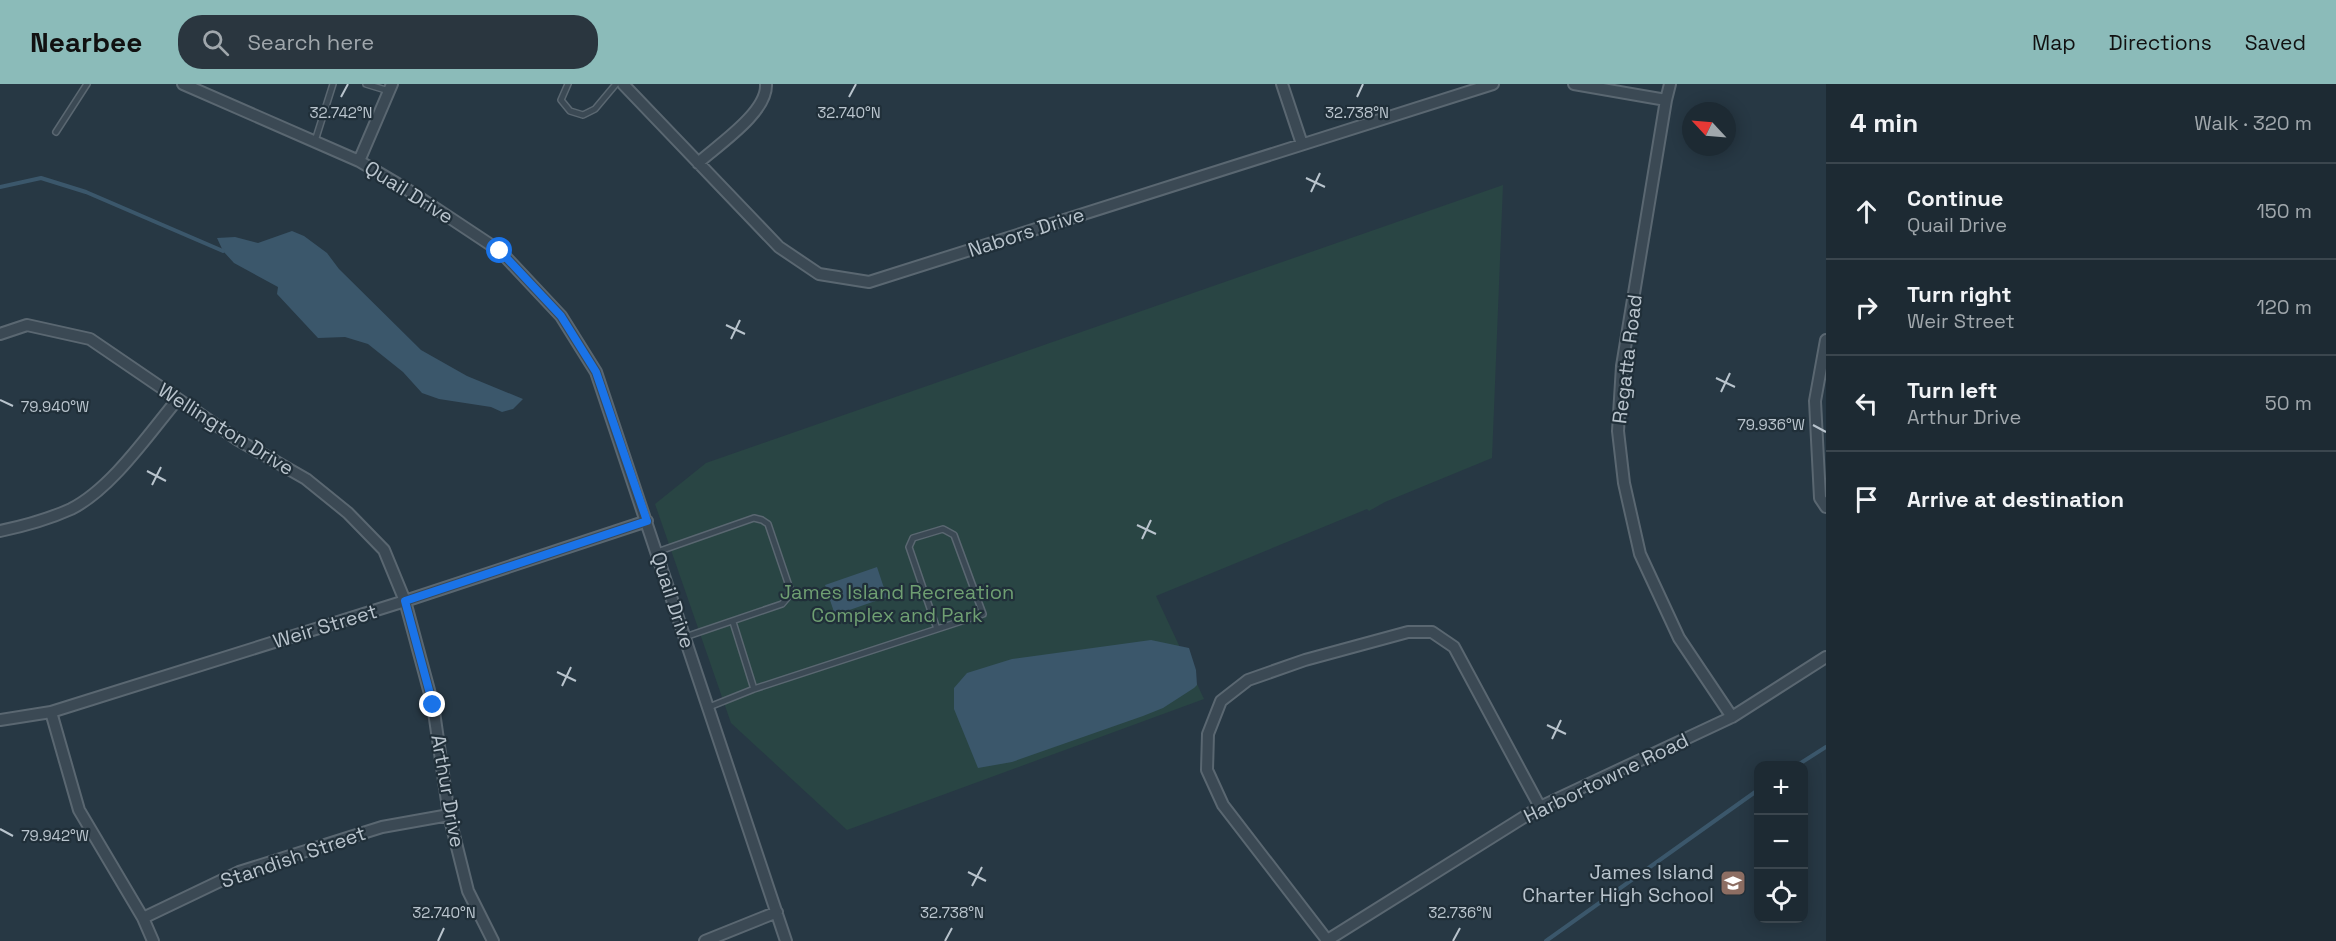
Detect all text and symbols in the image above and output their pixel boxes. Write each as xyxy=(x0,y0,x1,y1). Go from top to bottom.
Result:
search box xyxy=(178,15,598,69)
text: Nearbee xyxy=(30,24,142,60)
icon: search xyxy=(199,26,232,59)
text: Search here xyxy=(247,28,374,56)
text: Map xyxy=(2032,29,2076,56)
text: Directions xyxy=(2109,29,2212,56)
text: Saved xyxy=(2245,29,2306,56)
north arrow xyxy=(1682,102,1736,156)
text: 32.742°N xyxy=(309,103,373,122)
text: 32.740°N xyxy=(817,103,881,122)
text: 32.738°N xyxy=(1325,103,1389,122)
text: 4 min xyxy=(1850,106,1918,140)
text: Walk · 320 m xyxy=(2194,110,2312,136)
street label: Quail Drive xyxy=(360,154,458,230)
text: Continue xyxy=(1907,184,2003,212)
icon: ahead xyxy=(1850,195,1883,228)
text: 150 m xyxy=(2257,198,2312,224)
street label: Nabors Drive xyxy=(964,201,1088,263)
text: Quail Drive xyxy=(1907,212,2007,238)
route start xyxy=(486,237,512,263)
text: Turn right xyxy=(1907,280,2012,308)
icon: right xyxy=(1850,291,1883,324)
street label: Regatta Road xyxy=(1606,293,1648,425)
text: 120 m xyxy=(2256,294,2312,320)
text: Weir Street xyxy=(1907,308,2015,334)
text: Turn left xyxy=(1907,376,1997,404)
street label: Wellington Drive xyxy=(153,377,299,481)
icon: left xyxy=(1850,387,1883,420)
text: 50 m xyxy=(2265,390,2312,416)
text: 79.940°W xyxy=(21,397,89,416)
text: Arthur Drive xyxy=(1907,404,2021,430)
text: 79.936°W xyxy=(1737,415,1805,434)
icon: arrive xyxy=(1850,483,1883,516)
text: Arrive at destination xyxy=(1907,485,2124,513)
street label: Quail Drive xyxy=(645,548,701,652)
park label: James Island Recreation Complex and Park xyxy=(780,579,1014,628)
street label: Weir Street xyxy=(270,598,380,654)
route end xyxy=(419,691,445,717)
street label: Harbortowne Road xyxy=(1519,727,1693,829)
street label: Arthur Drive xyxy=(425,732,471,850)
map controls xyxy=(1754,761,1808,923)
button: + xyxy=(1754,761,1808,815)
button: − xyxy=(1754,815,1808,869)
street label: Standish Street xyxy=(217,820,369,894)
text: 79.942°W xyxy=(21,826,89,845)
place label: James Island Charter High School xyxy=(1522,859,1714,908)
school or university icon: James Island Charter High School xyxy=(1718,868,1748,898)
button: locate xyxy=(1754,869,1808,923)
text: 32.740°N xyxy=(412,903,476,922)
text: 32.738°N xyxy=(920,903,984,922)
text: 32.736°N xyxy=(1428,903,1492,922)

